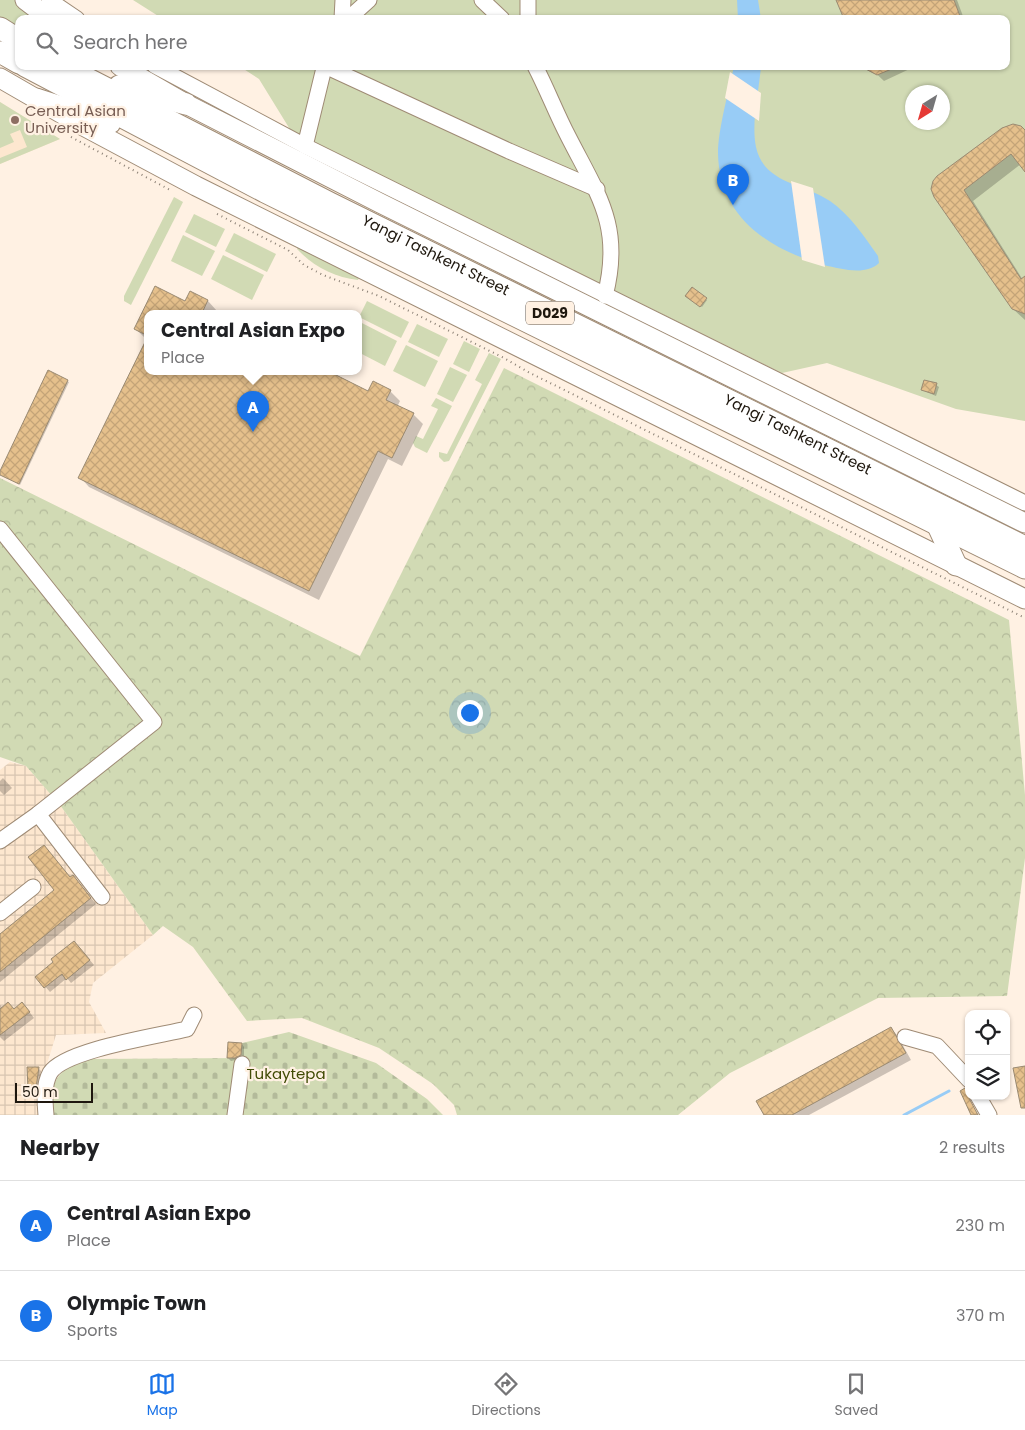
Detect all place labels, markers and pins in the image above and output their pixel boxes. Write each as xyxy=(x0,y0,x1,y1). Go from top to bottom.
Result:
place label: Central Asian University xyxy=(25,100,126,138)
marker: Central Asian University xyxy=(9,114,21,126)
pin: B xyxy=(717,164,749,205)
pin: A xyxy=(237,391,269,432)

